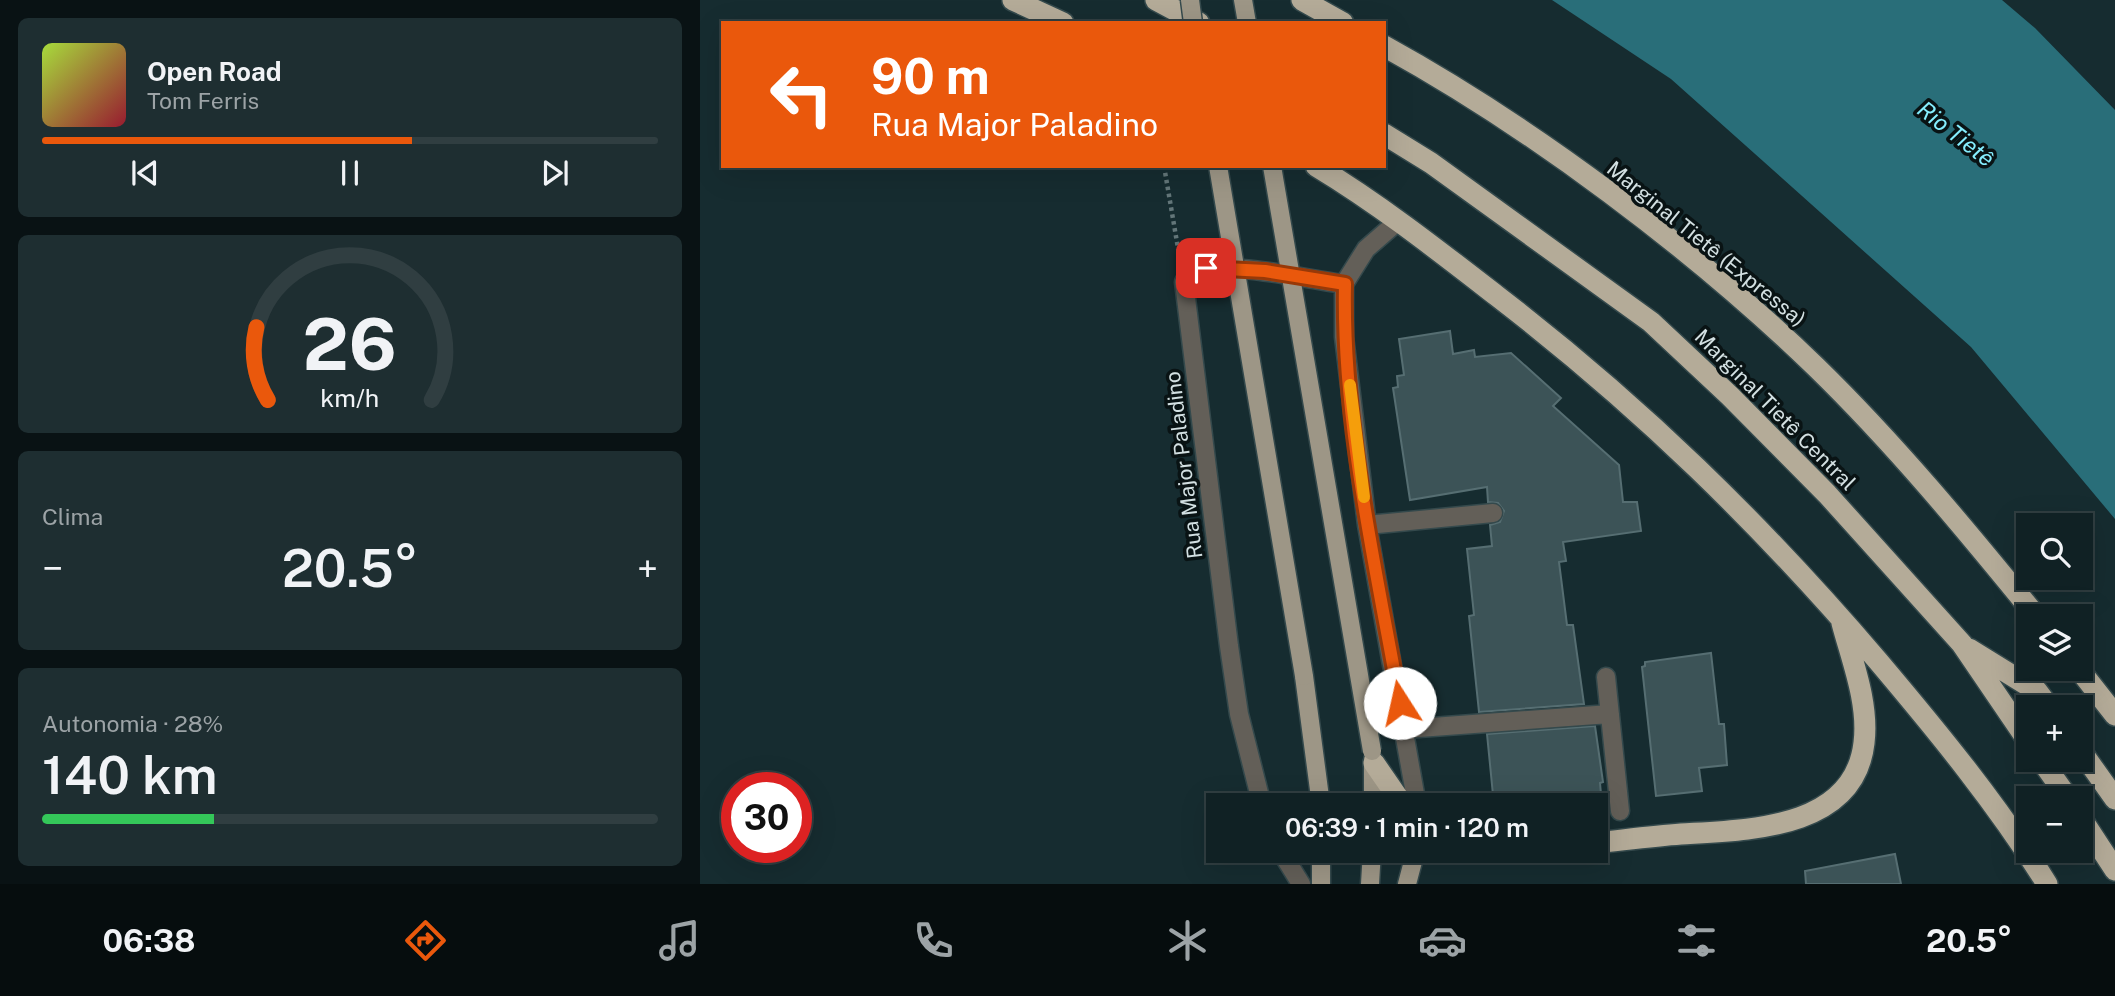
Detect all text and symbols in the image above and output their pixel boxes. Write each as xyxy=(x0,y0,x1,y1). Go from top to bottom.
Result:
text: 90 m xyxy=(871,47,990,105)
icon: left xyxy=(756,49,847,140)
text: Open Road xyxy=(147,56,282,87)
text: Tom Ferris xyxy=(147,87,259,114)
water label: Rio Tietê xyxy=(1913,95,2000,172)
text: Rua Major Paladino xyxy=(871,106,1158,143)
icon: previous xyxy=(126,154,164,192)
icon: pause xyxy=(331,154,369,192)
icon: next xyxy=(536,154,574,192)
street label: Marginal Tietê (Expressa) xyxy=(1602,156,1811,331)
pin xyxy=(1176,238,1236,298)
icon: arrive xyxy=(1187,249,1225,287)
text: 26 xyxy=(303,301,397,386)
street label: Marginal Tietê Central xyxy=(1690,324,1861,495)
street label: Rua Major Paladino xyxy=(1160,370,1207,560)
text: km/h xyxy=(321,383,379,413)
text: Clima xyxy=(42,503,103,530)
map controls xyxy=(2016,513,2093,863)
button: search xyxy=(2016,513,2093,590)
text: 20.5° xyxy=(282,538,418,599)
text: − xyxy=(42,546,63,591)
text: + xyxy=(637,546,658,591)
button: layers xyxy=(2016,604,2093,681)
position arrow xyxy=(1363,666,1437,740)
button: + xyxy=(2016,695,2093,772)
text: Autonomia · 28% xyxy=(42,710,223,737)
text: 140 km xyxy=(42,745,218,806)
speed limit sign: 30 xyxy=(721,772,812,863)
button: − xyxy=(2016,786,2093,863)
text: 06:39 · 1 min · 120 m xyxy=(1285,812,1529,843)
icon: directions xyxy=(401,916,450,965)
icon: music xyxy=(655,916,704,965)
icon: phone xyxy=(909,916,958,965)
icon: climate xyxy=(1163,916,1212,965)
icon: car xyxy=(1418,916,1467,965)
icon: filters xyxy=(1672,916,1721,965)
text: 06:38 xyxy=(103,922,196,959)
text: 20.5° xyxy=(1926,922,2012,959)

